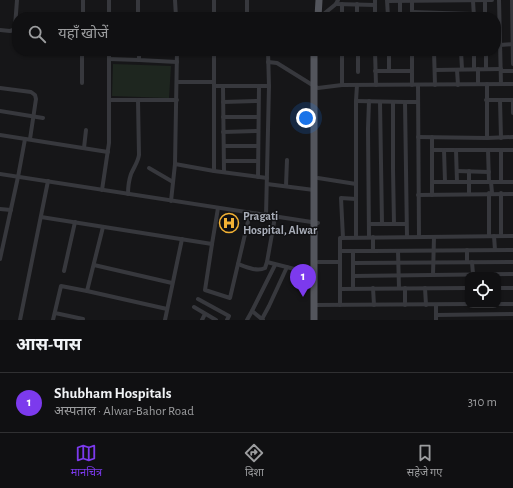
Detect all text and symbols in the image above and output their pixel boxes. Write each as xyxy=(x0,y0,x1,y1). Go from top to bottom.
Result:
search box xyxy=(12,12,501,56)
icon: search xyxy=(26,23,48,45)
text: यहाँ खोजें xyxy=(58,26,108,41)
your location xyxy=(296,108,316,128)
place label: Pragati Hospital, Alwar xyxy=(243,210,318,236)
hospital icon: Pragati Hospital, Alwar xyxy=(218,212,240,234)
pin: 1 xyxy=(290,264,316,297)
map controls xyxy=(465,272,501,308)
button: locate xyxy=(465,272,501,308)
text: आस-पास xyxy=(16,336,81,353)
text: Shubham Hospitals xyxy=(54,386,172,401)
text: 1 xyxy=(27,396,31,409)
text: 310 m xyxy=(468,396,497,409)
text: अस्पताल · Alwar-Bahor Road xyxy=(54,405,194,418)
tab: मानचित्र xyxy=(71,442,102,480)
tab: दिशा xyxy=(243,442,265,480)
tab: सहेजे गए xyxy=(407,442,442,480)

